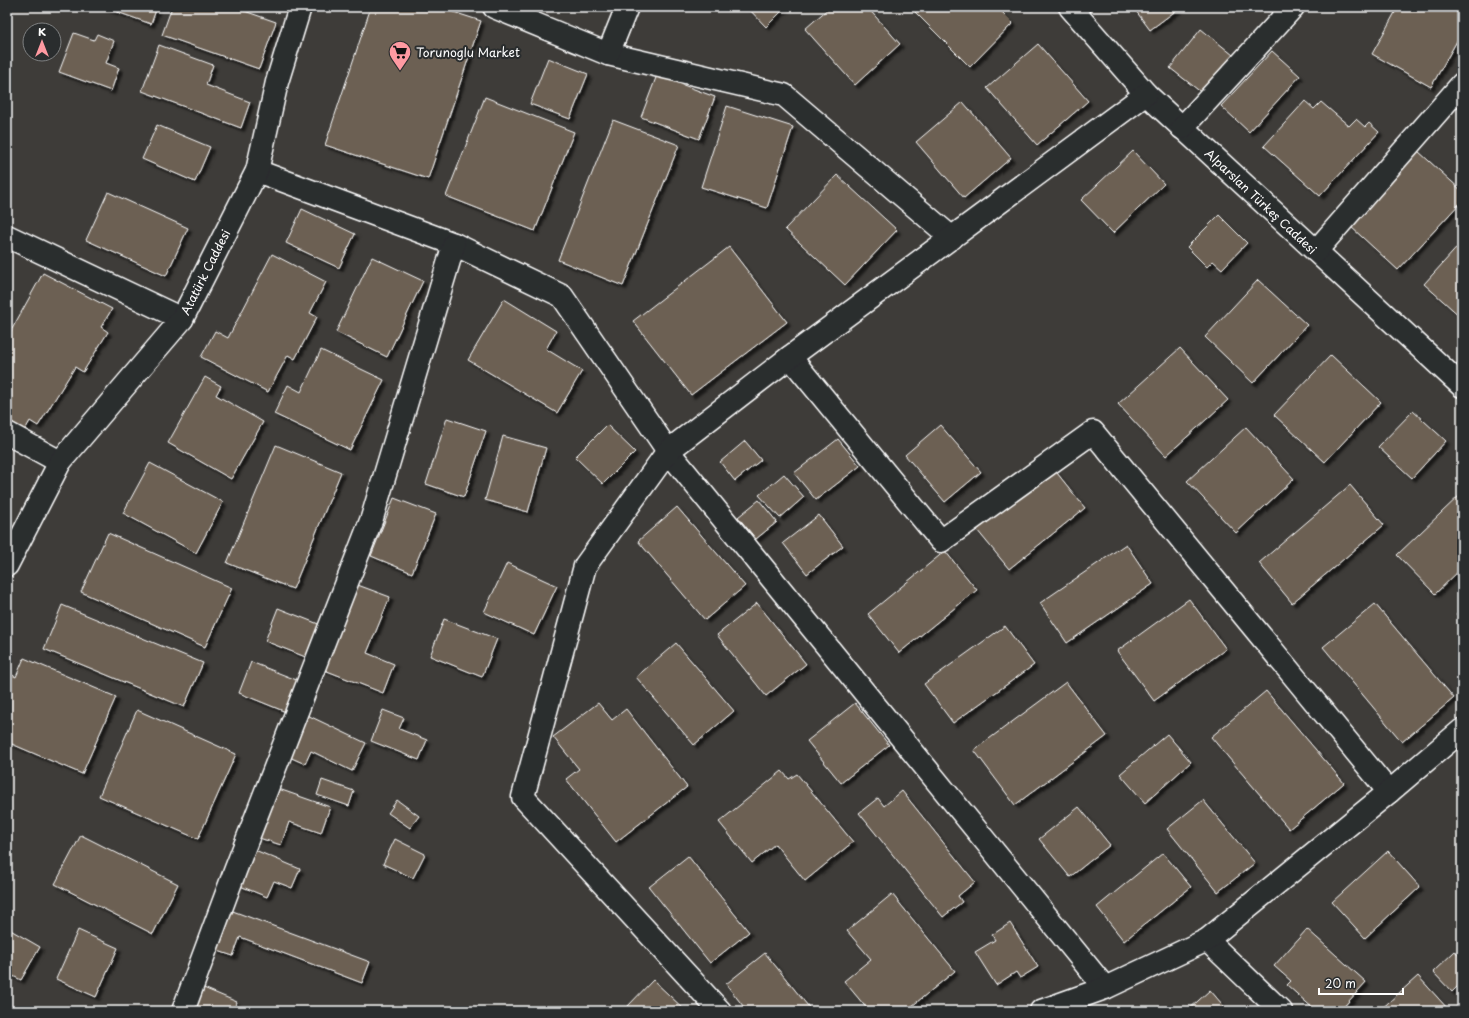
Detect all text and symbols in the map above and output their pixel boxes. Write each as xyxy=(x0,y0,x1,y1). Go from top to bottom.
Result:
north arrow xyxy=(22,22,62,62)
text: K xyxy=(38,23,46,40)
supermarket icon: Torunoglu Market xyxy=(387,39,413,72)
place label: Torunoglu Market xyxy=(416,43,520,61)
street label: Alparslan Türkeş Caddesi xyxy=(1201,144,1321,258)
street label: Atatürk Caddesi xyxy=(176,226,234,318)
scale bar xyxy=(1319,970,1403,996)
text: 20 m xyxy=(1325,974,1356,992)

